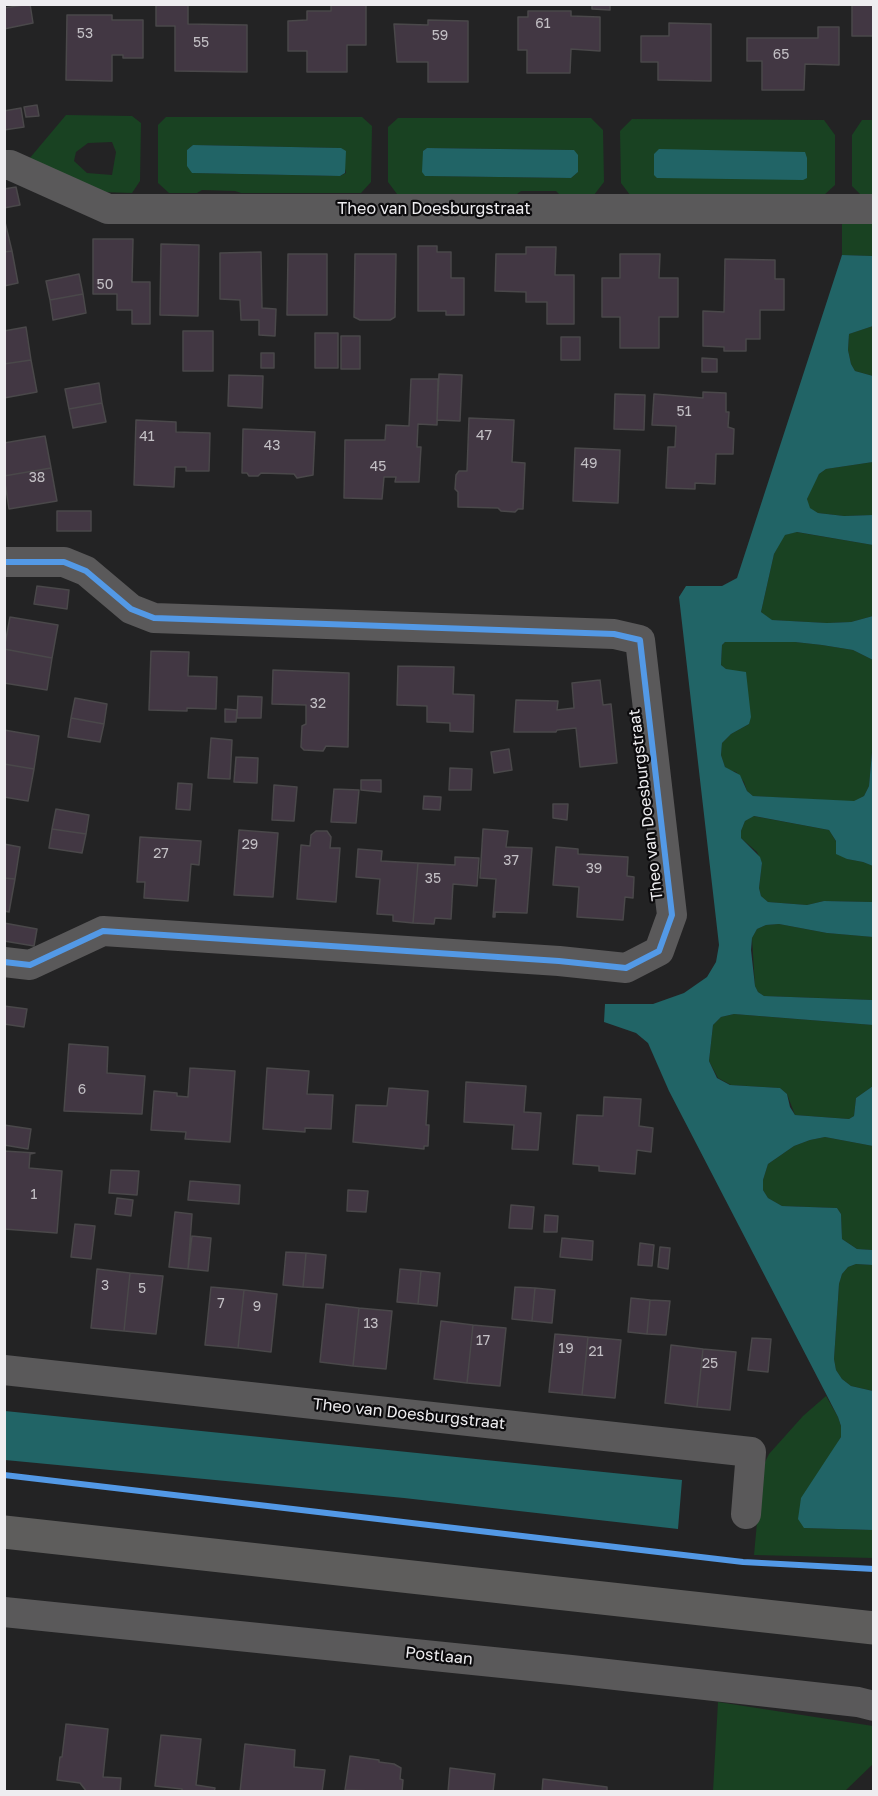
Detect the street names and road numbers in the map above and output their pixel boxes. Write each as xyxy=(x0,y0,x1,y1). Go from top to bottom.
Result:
street label: Theo van Doesburgstraat xyxy=(337,199,531,219)
street label: Theo van Doesburgstraat xyxy=(625,708,667,902)
street label: Theo van Doesburgstraat xyxy=(312,1394,506,1434)
street label: Postlaan xyxy=(404,1643,474,1669)

